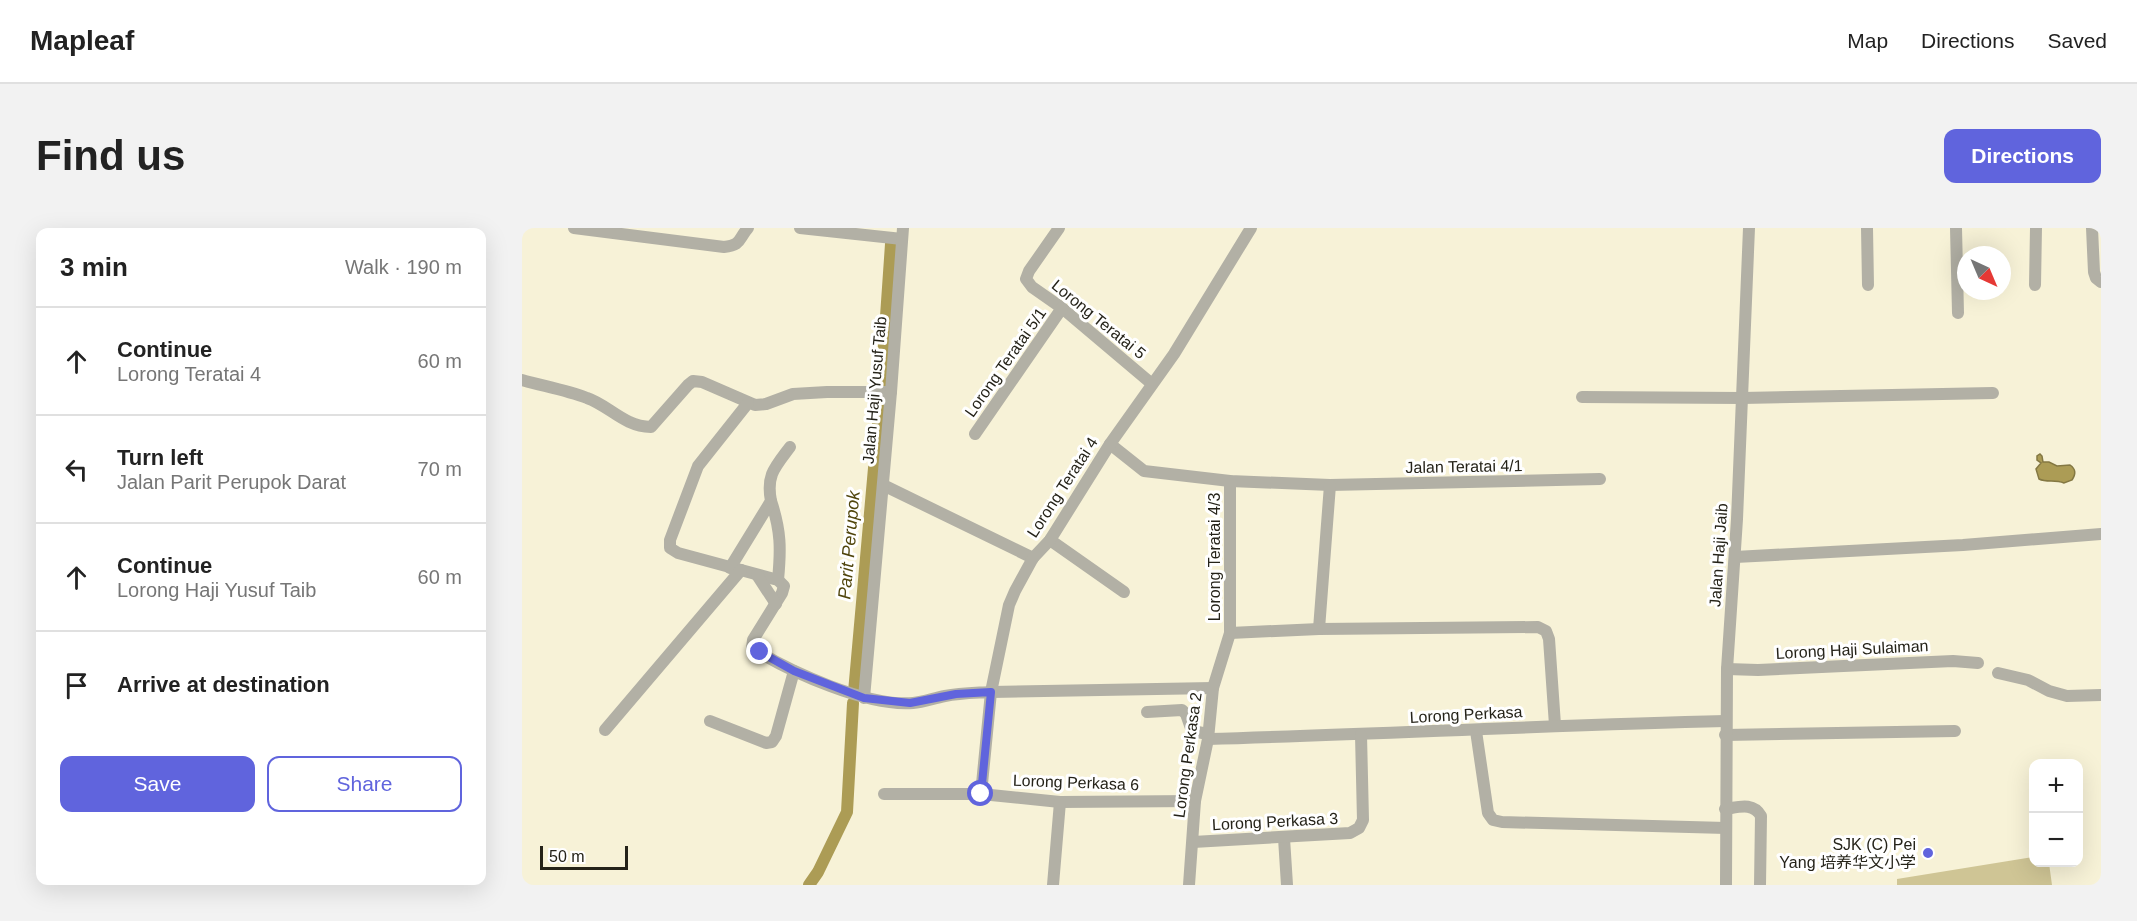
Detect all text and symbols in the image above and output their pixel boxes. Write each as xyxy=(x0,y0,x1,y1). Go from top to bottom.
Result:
text: Mapleaf xyxy=(30,25,134,56)
text: Map xyxy=(1847,29,1888,52)
text: Directions xyxy=(1921,29,2014,52)
text: Saved xyxy=(2047,29,2107,52)
button: Directions xyxy=(1944,129,2101,183)
text: Find us xyxy=(36,132,185,179)
north arrow xyxy=(1957,246,2011,300)
text: 3 min xyxy=(60,252,128,282)
text: Walk · 190 m xyxy=(345,256,462,278)
street label: Lorong Teratai 5 xyxy=(1049,276,1149,362)
street label: Lorong Teratai 5/1 xyxy=(962,305,1049,420)
street label: Jalan Haji Yusuf Taib xyxy=(860,316,889,464)
text: Continue xyxy=(117,337,212,362)
icon: ahead xyxy=(60,345,93,378)
text: 60 m xyxy=(418,350,462,372)
text: Lorong Teratai 4 xyxy=(117,363,261,385)
street label: Lorong Teratai 4 xyxy=(1024,434,1101,540)
text: Turn left xyxy=(117,445,203,470)
icon: left xyxy=(60,453,93,486)
street label: Jalan Teratai 4/1 xyxy=(1405,457,1523,476)
text: 70 m xyxy=(418,458,462,480)
text: Jalan Parit Perupok Darat xyxy=(117,471,346,493)
water label: Parit Perupok xyxy=(834,489,864,600)
street label: Lorong Teratai 4/3 xyxy=(1206,493,1223,621)
street label: Jalan Haji Jaib xyxy=(1706,502,1731,608)
text: Continue xyxy=(117,553,212,578)
icon: ahead xyxy=(60,561,93,594)
text: 60 m xyxy=(418,566,462,588)
text: Lorong Haji Yusuf Taib xyxy=(117,579,316,601)
street label: Lorong Haji Sulaiman xyxy=(1775,637,1929,662)
route end xyxy=(746,638,772,664)
icon: arrive xyxy=(60,669,93,702)
text: Arrive at destination xyxy=(117,672,330,697)
street label: Lorong Perkasa 2 xyxy=(1170,691,1205,819)
street label: Lorong Perkasa xyxy=(1409,703,1523,726)
button: Save xyxy=(60,756,255,812)
button: Share xyxy=(267,756,462,812)
map controls xyxy=(2029,759,2083,867)
button: + xyxy=(2029,759,2083,813)
street label: Lorong Perkasa 6 xyxy=(1013,772,1139,793)
route start xyxy=(967,780,993,806)
street label: Lorong Perkasa 3 xyxy=(1212,810,1339,833)
button: − xyxy=(2029,813,2083,867)
place label: SJK (C) Pei Yang 培养华文小学 xyxy=(1779,836,1916,871)
scale bar xyxy=(540,843,628,870)
marker: SJK (C) Pei Yang 培养华文小学 xyxy=(1921,846,1935,860)
text: 50 m xyxy=(549,848,585,865)

